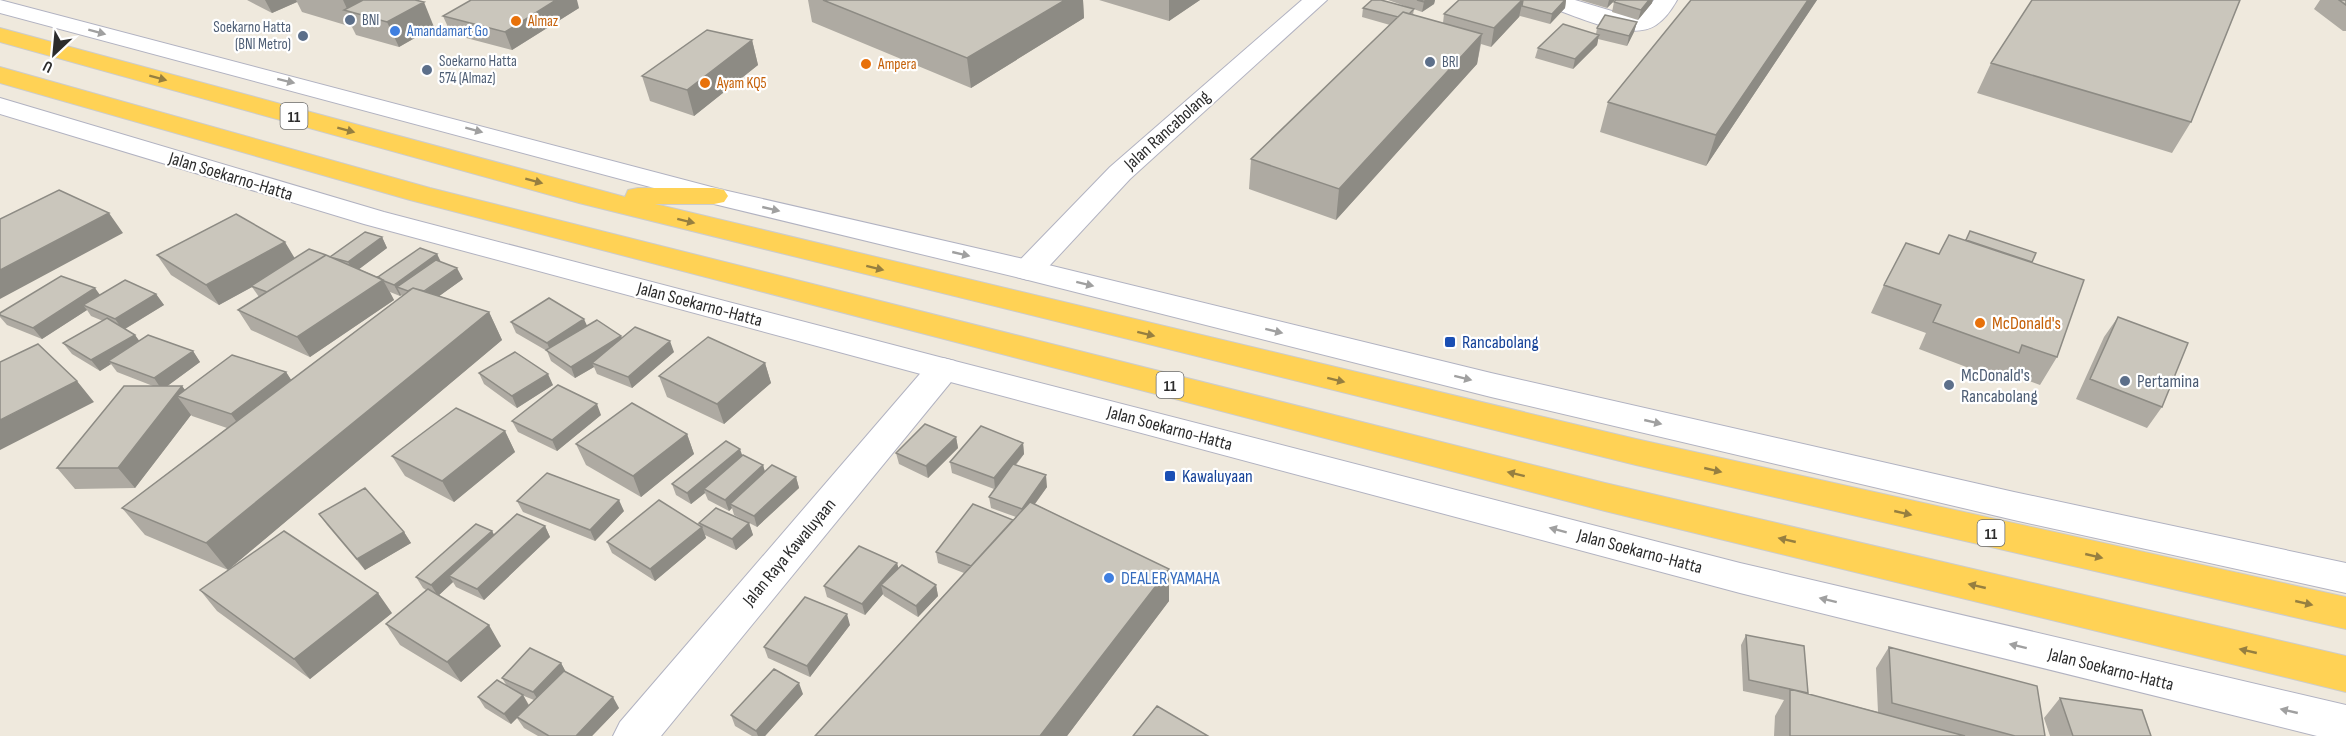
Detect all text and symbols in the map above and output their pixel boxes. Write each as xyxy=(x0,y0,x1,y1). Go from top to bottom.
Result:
place label: BNI xyxy=(362,11,379,30)
place label: Almaz xyxy=(527,12,559,31)
marker: BNI xyxy=(343,13,357,27)
marker: Almaz xyxy=(509,14,523,28)
place label: Soekarno Hatta (BNI Metro) xyxy=(213,18,291,54)
place label: Amandamart Go xyxy=(406,22,488,41)
north arrow xyxy=(24,24,84,84)
marker: Amandamart Go xyxy=(388,24,402,38)
one-way arrow xyxy=(88,28,106,38)
marker: Soekarno Hatta (BNI Metro) xyxy=(296,29,310,43)
place label: Soekarno Hatta 574 (Almaz) xyxy=(439,52,517,88)
place label: BRI xyxy=(1442,53,1459,72)
place label: Ampera xyxy=(877,55,917,74)
marker: BRI xyxy=(1423,55,1437,69)
text: U xyxy=(40,56,56,77)
marker: Ampera xyxy=(859,57,873,71)
marker: Soekarno Hatta 574 (Almaz) xyxy=(420,63,434,77)
one-way arrow xyxy=(149,74,167,84)
place label: Ayam KQ5 xyxy=(716,74,767,93)
marker: Ayam KQ5 xyxy=(698,76,712,90)
one-way arrow xyxy=(277,77,295,87)
street label: Jalan Rancabolang xyxy=(1119,86,1215,175)
road number: 11 xyxy=(280,103,308,129)
one-way arrow xyxy=(337,126,355,135)
one-way arrow xyxy=(465,126,484,136)
street label: Jalan Soekarno-Hatta xyxy=(165,147,295,205)
one-way arrow xyxy=(525,177,543,187)
one-way arrow xyxy=(762,205,780,215)
one-way arrow xyxy=(677,216,695,226)
one-way arrow xyxy=(952,249,970,259)
one-way arrow xyxy=(866,263,885,273)
street label: Jalan Soekarno-Hatta xyxy=(634,277,765,331)
one-way arrow xyxy=(1076,279,1094,289)
place label: McDonald's xyxy=(1992,313,2061,334)
marker: McDonald's xyxy=(1973,316,1987,330)
one-way arrow xyxy=(1265,326,1283,336)
one-way arrow xyxy=(1137,329,1156,339)
place label: Rancabolang xyxy=(1462,332,1539,353)
marker: Rancabolang xyxy=(1443,335,1457,349)
place label: McDonald's Rancabolang xyxy=(1961,365,2038,407)
place label: Pertamina xyxy=(2137,371,2199,392)
road number: 11 xyxy=(1156,372,1184,398)
one-way arrow xyxy=(1454,374,1473,384)
marker: Pertamina xyxy=(2118,374,2132,388)
one-way arrow xyxy=(1327,375,1345,385)
marker: McDonald's Rancabolang xyxy=(1942,378,1956,392)
street label: Jalan Soekarno-Hatta xyxy=(1104,401,1235,455)
one-way arrow xyxy=(1644,418,1662,428)
one-way arrow xyxy=(1704,465,1722,475)
place label: Kawaluyaan xyxy=(1182,466,1253,487)
marker: Kawaluyaan xyxy=(1163,469,1177,483)
one-way arrow xyxy=(1507,469,1525,478)
street label: Jalan Raya Kawaluyaan xyxy=(738,494,840,611)
one-way arrow xyxy=(1894,508,1913,518)
road number: 11 xyxy=(1978,520,2004,546)
street label: Jalan Soekarno-Hatta xyxy=(1574,524,1705,578)
one-way arrow xyxy=(1549,525,1567,534)
one-way arrow xyxy=(1778,535,1796,545)
one-way arrow xyxy=(2084,551,2103,561)
place label: DEALER YAMAHA xyxy=(1121,568,1220,589)
marker: DEALER YAMAHA xyxy=(1102,571,1116,585)
one-way arrow xyxy=(1968,580,1986,590)
one-way arrow xyxy=(1819,594,1837,604)
one-way arrow xyxy=(2295,599,2313,609)
one-way arrow xyxy=(2008,641,2027,651)
street label: Jalan Soekarno-Hatta xyxy=(2045,644,2176,695)
one-way arrow xyxy=(2239,645,2257,655)
one-way arrow xyxy=(2279,706,2298,715)

